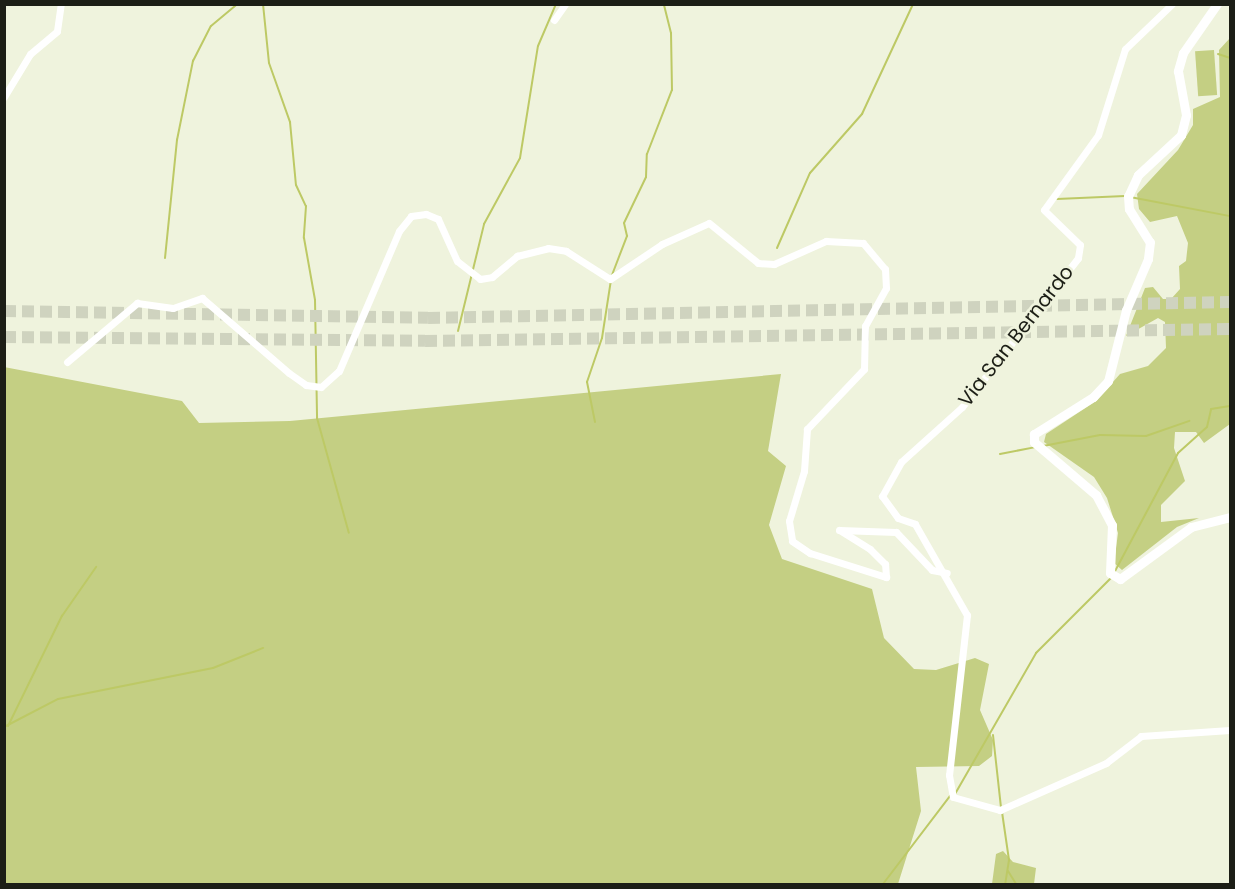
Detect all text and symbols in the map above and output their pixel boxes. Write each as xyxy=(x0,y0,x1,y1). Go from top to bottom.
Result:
street label: Via San Bernardo xyxy=(953,260,1079,412)

